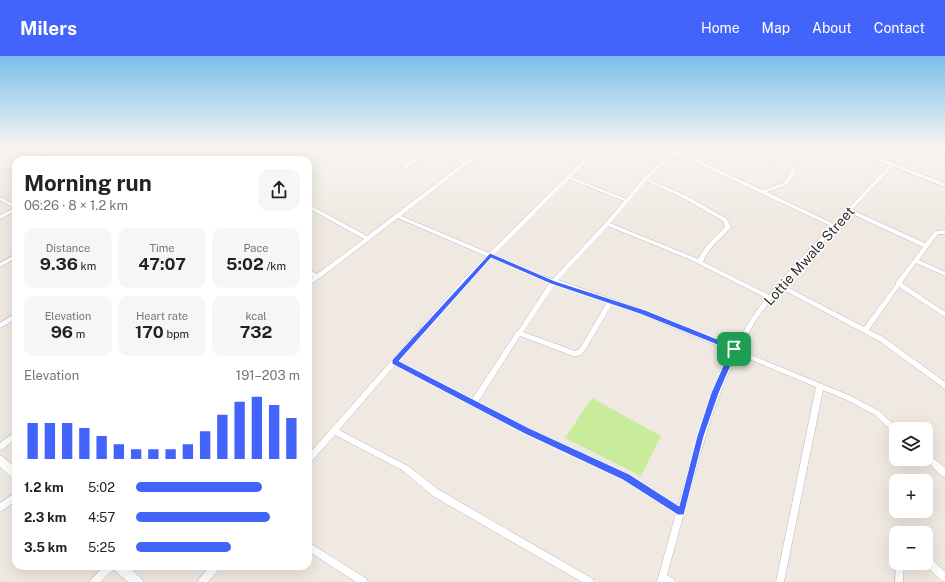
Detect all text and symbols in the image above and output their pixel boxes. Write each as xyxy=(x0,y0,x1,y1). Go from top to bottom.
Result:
text: Milers xyxy=(20,17,77,39)
text: Home xyxy=(701,20,740,36)
text: Map xyxy=(762,20,790,36)
text: About xyxy=(812,20,852,36)
text: Contact xyxy=(874,20,925,36)
button: share xyxy=(258,169,300,211)
text: Morning run xyxy=(24,170,152,196)
text: 06:26 · 8 × 1.2 km xyxy=(24,198,128,213)
street label: Lottie Mwale Street xyxy=(760,203,858,309)
text: Distance xyxy=(46,242,90,254)
text: Time xyxy=(149,242,175,254)
text: Pace xyxy=(243,242,269,254)
text: 9.36 xyxy=(40,254,78,274)
text: 47:07 xyxy=(138,254,186,274)
text: 5:02 xyxy=(226,254,264,274)
text: km xyxy=(78,260,96,272)
text: /km xyxy=(264,260,286,272)
text: Elevation xyxy=(45,310,91,322)
text: Heart rate xyxy=(136,310,188,322)
text: kcal xyxy=(245,310,267,322)
text: 96 xyxy=(51,322,73,342)
text: 170 xyxy=(135,322,164,342)
text: 732 xyxy=(240,322,272,342)
text: m xyxy=(73,328,85,340)
text: bpm xyxy=(164,328,189,340)
pin xyxy=(717,332,751,366)
icon: arrive xyxy=(723,338,745,360)
text: Elevation xyxy=(24,368,79,383)
text: 191–203 m xyxy=(236,368,300,383)
map controls xyxy=(889,422,933,570)
button: layers xyxy=(889,422,933,466)
button: + xyxy=(889,474,933,518)
text: 1.2 km xyxy=(24,480,64,495)
text: 5:02 xyxy=(88,480,115,495)
text: 2.3 km xyxy=(24,510,67,525)
text: 4:57 xyxy=(88,510,115,525)
button: − xyxy=(889,526,933,570)
text: 3.5 km xyxy=(24,540,67,555)
text: 5:25 xyxy=(88,540,116,555)

